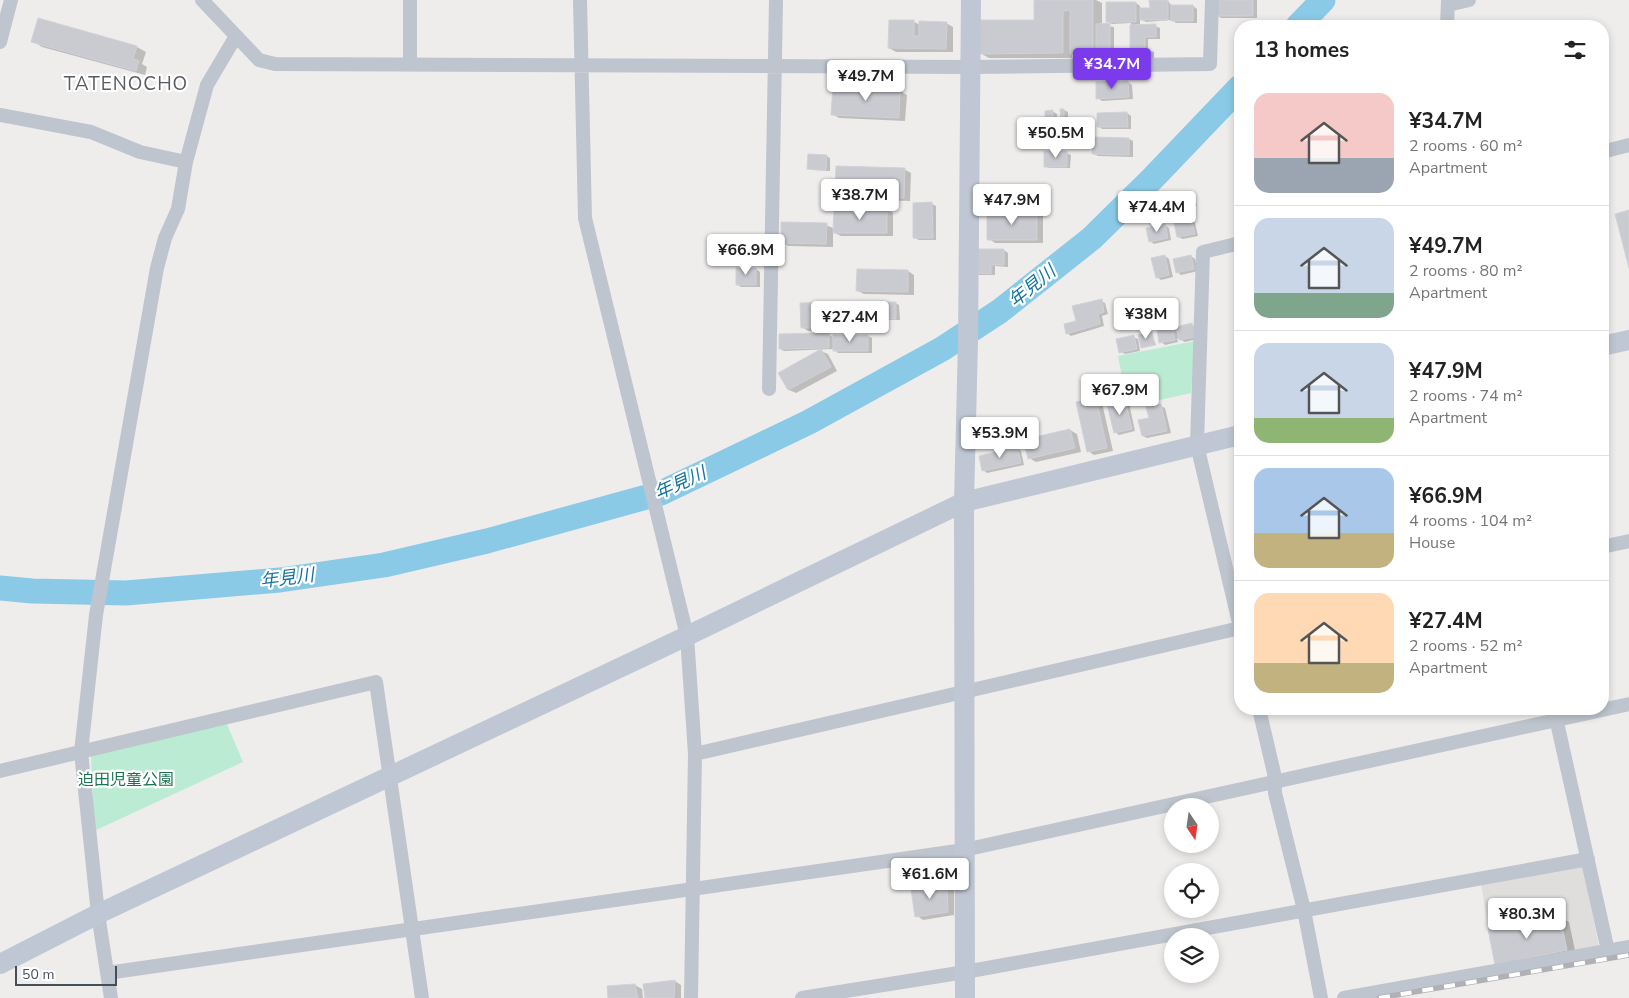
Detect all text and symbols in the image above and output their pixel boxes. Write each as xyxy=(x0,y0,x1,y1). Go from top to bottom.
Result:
text: 13 homes xyxy=(1254,36,1349,64)
icon: filters xyxy=(1561,36,1589,64)
pin: ¥34.7M xyxy=(1071,48,1153,90)
text: ¥34.7M xyxy=(1084,53,1140,75)
pin: ¥49.7M xyxy=(825,59,907,102)
text: ¥49.7M xyxy=(838,65,894,87)
district label: TATENOCHO xyxy=(64,71,188,97)
text: ¥34.7M xyxy=(1409,107,1483,135)
icon: home xyxy=(1294,113,1354,173)
pin: ¥50.5M xyxy=(1015,116,1097,159)
text: ¥50.5M xyxy=(1028,122,1084,144)
text: 2 rooms · 60 m² xyxy=(1409,135,1522,157)
text: Apartment xyxy=(1409,157,1487,179)
pin: ¥38.7M xyxy=(819,178,901,221)
text: ¥38.7M xyxy=(832,184,888,206)
pin: ¥47.9M xyxy=(971,184,1053,226)
text: ¥47.9M xyxy=(984,189,1040,211)
pin: ¥74.4M xyxy=(1116,190,1198,233)
text: ¥74.4M xyxy=(1129,196,1185,218)
text: ¥49.7M xyxy=(1409,232,1483,260)
pin: ¥66.9M xyxy=(705,234,787,276)
icon: home xyxy=(1294,238,1354,298)
text: ¥66.9M xyxy=(718,239,774,261)
water label: 年見川 xyxy=(1003,258,1062,312)
text: 2 rooms · 80 m² xyxy=(1409,260,1522,282)
text: Apartment xyxy=(1409,282,1487,304)
pin: ¥38M xyxy=(1116,298,1176,340)
pin: ¥27.4M xyxy=(809,300,891,343)
text: ¥38M xyxy=(1125,303,1167,325)
text: ¥27.4M xyxy=(822,306,878,328)
text: ¥47.9M xyxy=(1409,357,1483,385)
icon: home xyxy=(1294,363,1354,423)
pin: ¥67.9M xyxy=(1079,374,1161,416)
text: ¥67.9M xyxy=(1092,379,1148,401)
text: 2 rooms · 74 m² xyxy=(1409,385,1522,407)
text: Apartment xyxy=(1409,407,1487,429)
pin: ¥53.9M xyxy=(959,416,1041,459)
text: ¥53.9M xyxy=(972,422,1028,444)
water label: 年見川 xyxy=(650,460,711,505)
text: ¥66.9M xyxy=(1409,482,1483,510)
icon: home xyxy=(1294,488,1354,548)
text: 4 rooms · 104 m² xyxy=(1409,510,1532,532)
text: House xyxy=(1409,532,1455,554)
water label: 年見川 xyxy=(259,563,317,593)
text: ¥27.4M xyxy=(1409,607,1483,635)
icon: home xyxy=(1294,613,1354,673)
text: 2 rooms · 52 m² xyxy=(1409,635,1522,657)
text: Apartment xyxy=(1409,657,1487,679)
park label: 迫田児童公園 xyxy=(78,769,174,791)
north arrow xyxy=(1164,798,1219,852)
map controls xyxy=(1164,798,1219,983)
pin: ¥61.6M xyxy=(889,858,971,900)
text: ¥61.6M xyxy=(902,863,958,885)
button: locate xyxy=(1164,863,1219,918)
pin: ¥80.3M xyxy=(1486,898,1568,940)
text: ¥80.3M xyxy=(1499,903,1555,925)
button: layers xyxy=(1164,928,1219,983)
scale bar xyxy=(15,963,118,986)
text: 50 m xyxy=(22,965,54,984)

